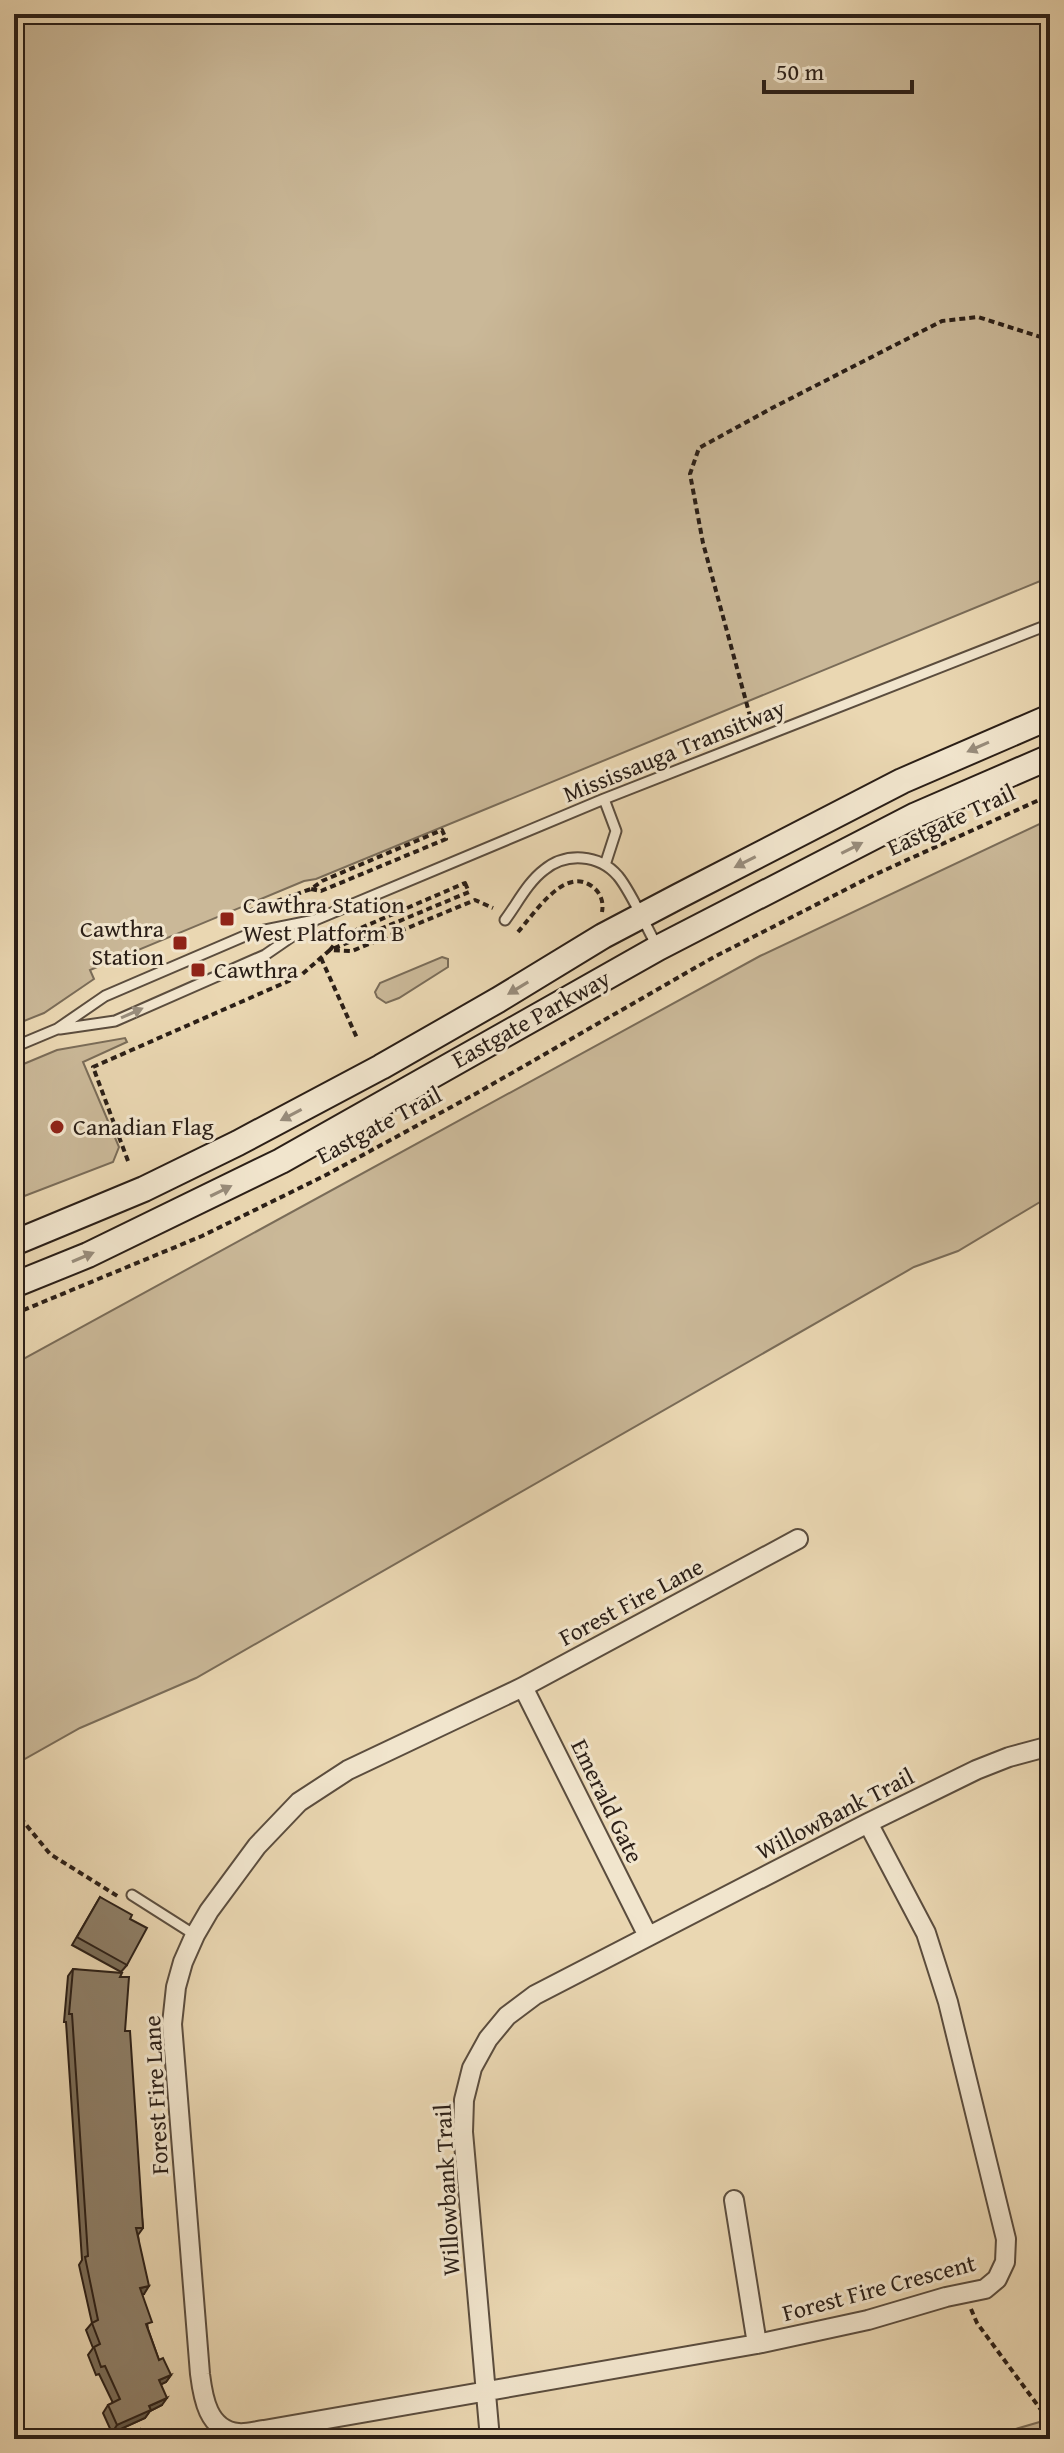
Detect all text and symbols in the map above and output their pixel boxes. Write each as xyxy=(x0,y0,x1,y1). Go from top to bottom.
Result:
scale bar xyxy=(764,44,912,94)
text: 50 m xyxy=(776,54,824,89)
street label: Mississauga Transitway xyxy=(557,690,790,811)
one-way arrow xyxy=(966,740,990,754)
street label: Eastgate Trail xyxy=(881,774,1021,865)
one-way arrow xyxy=(840,842,863,855)
one-way arrow xyxy=(734,854,756,868)
place label: Cawthra Station West Platform B xyxy=(243,887,405,950)
marker: Cawthra Station West Platform B xyxy=(218,910,236,928)
place label: Cawthra Station xyxy=(80,911,165,974)
marker: Cawthra Station xyxy=(171,934,189,952)
place label: Cawthra xyxy=(214,952,299,987)
marker: Cawthra xyxy=(189,961,207,979)
street label: Eastgate Parkway xyxy=(445,961,616,1077)
one-way arrow xyxy=(507,981,529,995)
one-way arrow xyxy=(121,1007,144,1020)
street label: Eastgate Trail xyxy=(310,1077,448,1172)
one-way arrow xyxy=(279,1108,302,1121)
place label: Canadian Flag xyxy=(73,1109,214,1144)
marker: Canadian Flag xyxy=(48,1118,66,1136)
one-way arrow xyxy=(210,1184,233,1197)
one-way arrow xyxy=(71,1250,95,1263)
street label: Forest Fire Lane xyxy=(552,1549,709,1654)
street label: Emerald Gate xyxy=(562,1733,653,1869)
street label: WillowBank Trail xyxy=(750,1758,920,1869)
street label: Forest Fire Lane xyxy=(134,2015,177,2176)
street label: Willowbank Trail xyxy=(425,2103,468,2277)
street label: Forest Fire Crescent xyxy=(778,2245,980,2330)

